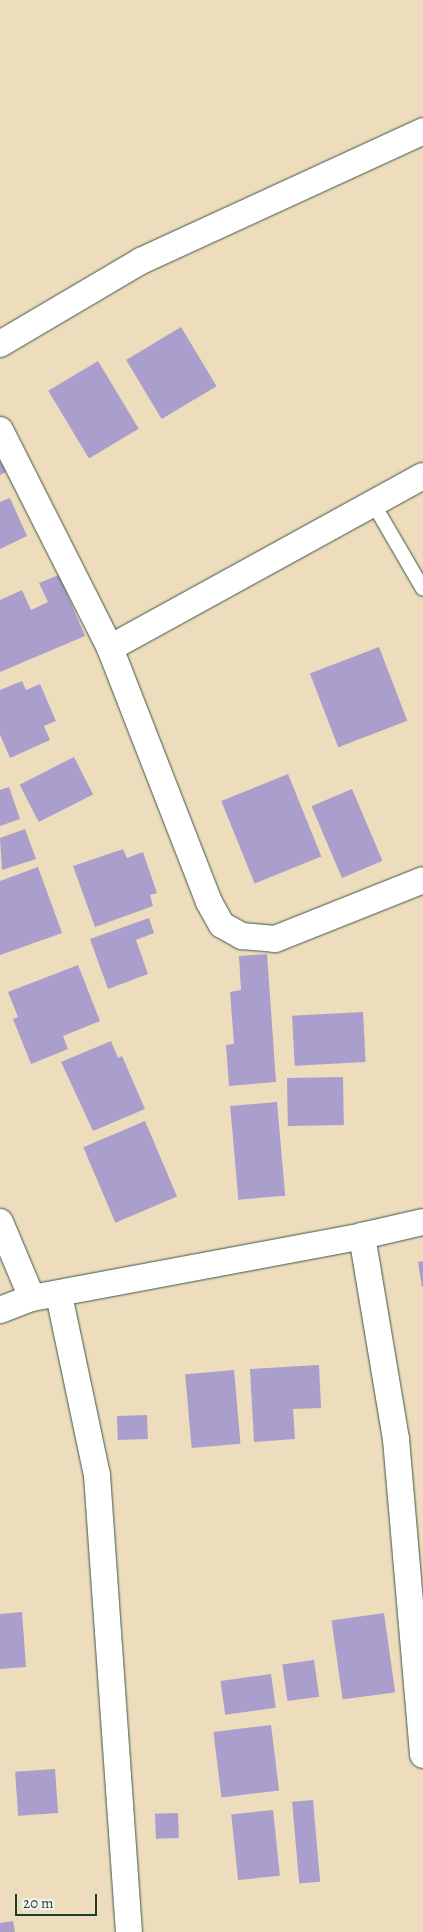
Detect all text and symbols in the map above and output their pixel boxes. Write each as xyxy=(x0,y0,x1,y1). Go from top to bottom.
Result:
scale bar xyxy=(18,1884,100,1916)
text: 20 m xyxy=(23,1893,54,1913)

